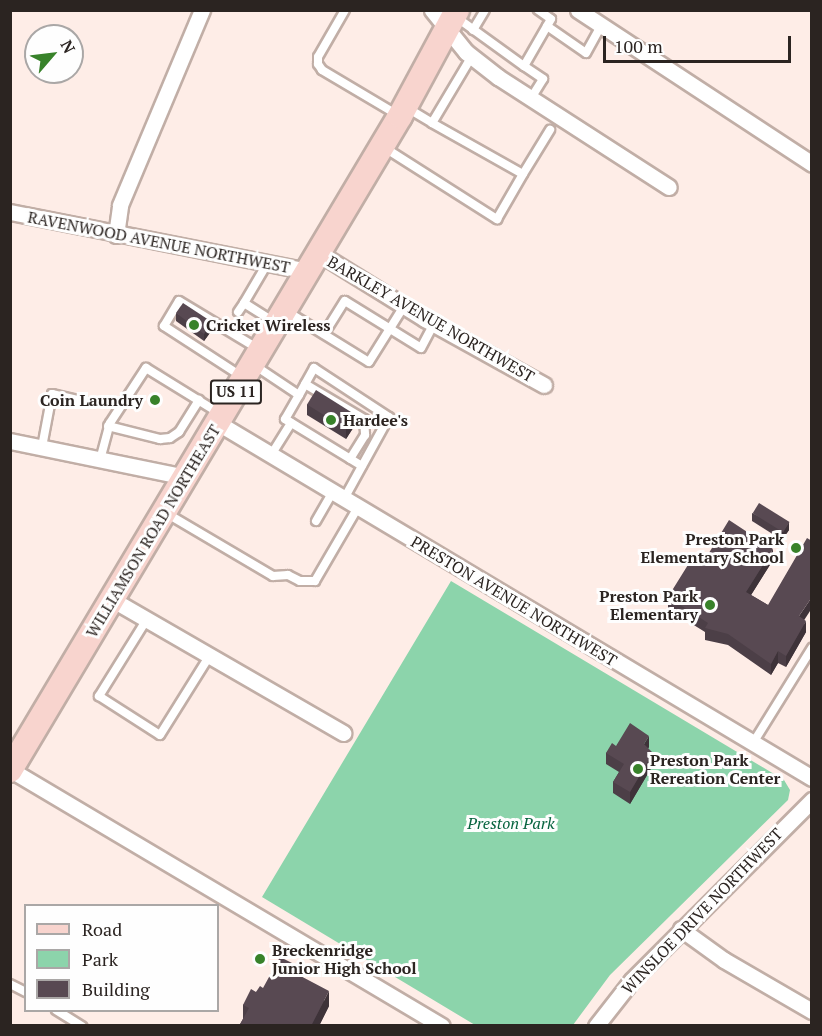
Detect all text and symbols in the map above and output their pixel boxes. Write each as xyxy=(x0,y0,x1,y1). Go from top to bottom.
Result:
north arrow xyxy=(24,24,84,84)
scale bar xyxy=(606,24,794,62)
text: 100 m xyxy=(614,34,663,58)
text: N xyxy=(56,36,81,57)
street label: RAVENWOOD AVENUE NORTHWEST xyxy=(26,207,292,277)
street label: BARKLEY AVENUE NORTHWEST xyxy=(324,252,538,386)
place label: Cricket Wireless xyxy=(206,315,330,335)
marker: Cricket Wireless xyxy=(187,318,201,332)
road number: US 11 xyxy=(209,380,263,404)
place label: Coin Laundry xyxy=(40,390,143,410)
marker: Coin Laundry xyxy=(148,393,162,407)
place label: Hardee's xyxy=(343,410,408,430)
marker: Hardee's xyxy=(324,413,338,427)
street label: WILLIAMSON ROAD NORTHEAST xyxy=(82,421,224,641)
place label: Preston Park Elementary School xyxy=(640,529,784,567)
street label: PRESTON AVENUE NORTHWEST xyxy=(407,532,621,670)
marker: Preston Park Elementary School xyxy=(789,541,803,555)
place label: Preston Park Elementary xyxy=(599,586,698,624)
marker: Preston Park Elementary xyxy=(703,598,717,612)
place label: Preston Park Rereation Center xyxy=(650,750,780,788)
marker: Preston Park Rereation Center xyxy=(631,762,645,776)
park label: Preston Park xyxy=(467,813,555,833)
street label: WINSLOE DRIVE NORTHWEST xyxy=(618,824,786,998)
legend xyxy=(24,904,219,1012)
text: Road xyxy=(82,917,122,941)
place label: Breckenridge Junior High School xyxy=(272,940,417,978)
text: Park xyxy=(82,947,118,971)
marker: Breckenridge Junior High School xyxy=(253,952,267,966)
text: Building xyxy=(82,977,150,1001)

